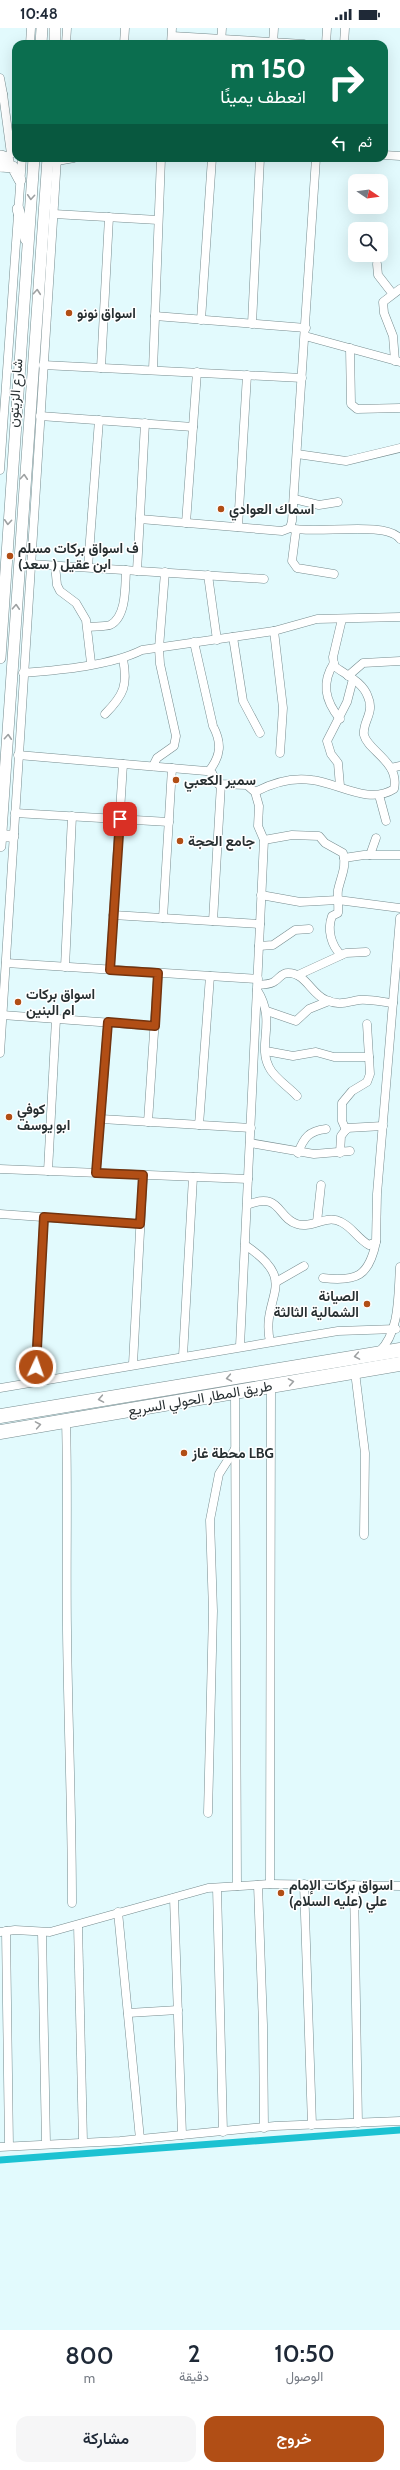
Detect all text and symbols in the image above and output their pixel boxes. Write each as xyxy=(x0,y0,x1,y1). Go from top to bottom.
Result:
text: 10:48 xyxy=(20,5,58,23)
text: 150 m xyxy=(230,51,306,85)
icon: right xyxy=(320,56,372,108)
text: انعطف يمينًا xyxy=(220,86,306,108)
icon: left xyxy=(328,132,350,154)
text: ثم xyxy=(358,133,372,151)
north arrow xyxy=(348,174,388,214)
map controls xyxy=(348,174,388,262)
one-way arrow xyxy=(27,194,35,200)
button: search xyxy=(348,222,388,262)
one-way arrow xyxy=(33,289,42,295)
place label: اسواق نونو xyxy=(77,304,136,322)
marker: اسواق نونو xyxy=(64,308,74,318)
street label: شارع الزيتون xyxy=(4,358,28,428)
one-way arrow xyxy=(20,474,29,480)
place label: اسماك العوادي xyxy=(229,500,314,521)
marker: اسماك العوادي xyxy=(216,504,226,514)
one-way arrow xyxy=(4,519,13,525)
place label: ف اسواق بركات مسلم ابن عقيل ( سعد) xyxy=(18,539,139,573)
marker: ف اسواق بركات مسلم ابن عقيل ( سعد) xyxy=(5,551,15,561)
one-way arrow xyxy=(12,604,20,610)
one-way arrow xyxy=(4,734,13,740)
place label: سمير الكعبي xyxy=(184,771,256,792)
marker: سمير الكعبي xyxy=(171,775,181,785)
pin xyxy=(103,802,137,836)
icon: arrive xyxy=(109,808,131,830)
place label: جامع الحجة xyxy=(188,832,256,851)
marker: جامع الحجة xyxy=(175,836,185,846)
place label: اسواق بركات ام البنين xyxy=(26,985,95,1019)
marker: اسواق بركات ام البنين xyxy=(13,997,23,1007)
place label: كوفي ابو يوسف xyxy=(17,1100,70,1134)
marker: كوفي ابو يوسف xyxy=(4,1112,14,1122)
place label: الصيانة الشمالية الثالثة xyxy=(274,1287,359,1321)
marker: الصيانة الشمالية الثالثة xyxy=(362,1299,372,1309)
position arrow xyxy=(15,1346,57,1388)
one-way arrow xyxy=(354,1351,360,1360)
one-way arrow xyxy=(226,1373,232,1382)
street label: طريق المطار الحولي السريع xyxy=(126,1376,274,1423)
one-way arrow xyxy=(288,1379,294,1387)
one-way arrow xyxy=(98,1395,104,1403)
one-way arrow xyxy=(35,1421,42,1430)
place label: محطة غاز LBG xyxy=(191,1444,274,1462)
marker: محطة غاز LBG xyxy=(179,1448,189,1458)
place label: اسواق بركات الإمام علي (عليه السلام) xyxy=(289,1876,393,1913)
marker: اسواق بركات الإمام علي (عليه السلام) xyxy=(276,1888,286,1898)
text: 2 xyxy=(188,2339,200,2368)
text: 10:50 xyxy=(274,2339,335,2368)
text: 800 xyxy=(65,2341,114,2370)
text: دقيقة xyxy=(179,2368,209,2384)
text: الوصول xyxy=(286,2368,323,2384)
text: m xyxy=(84,2370,95,2386)
button: مشاركة xyxy=(16,2416,196,2462)
button: خروج xyxy=(204,2416,384,2462)

